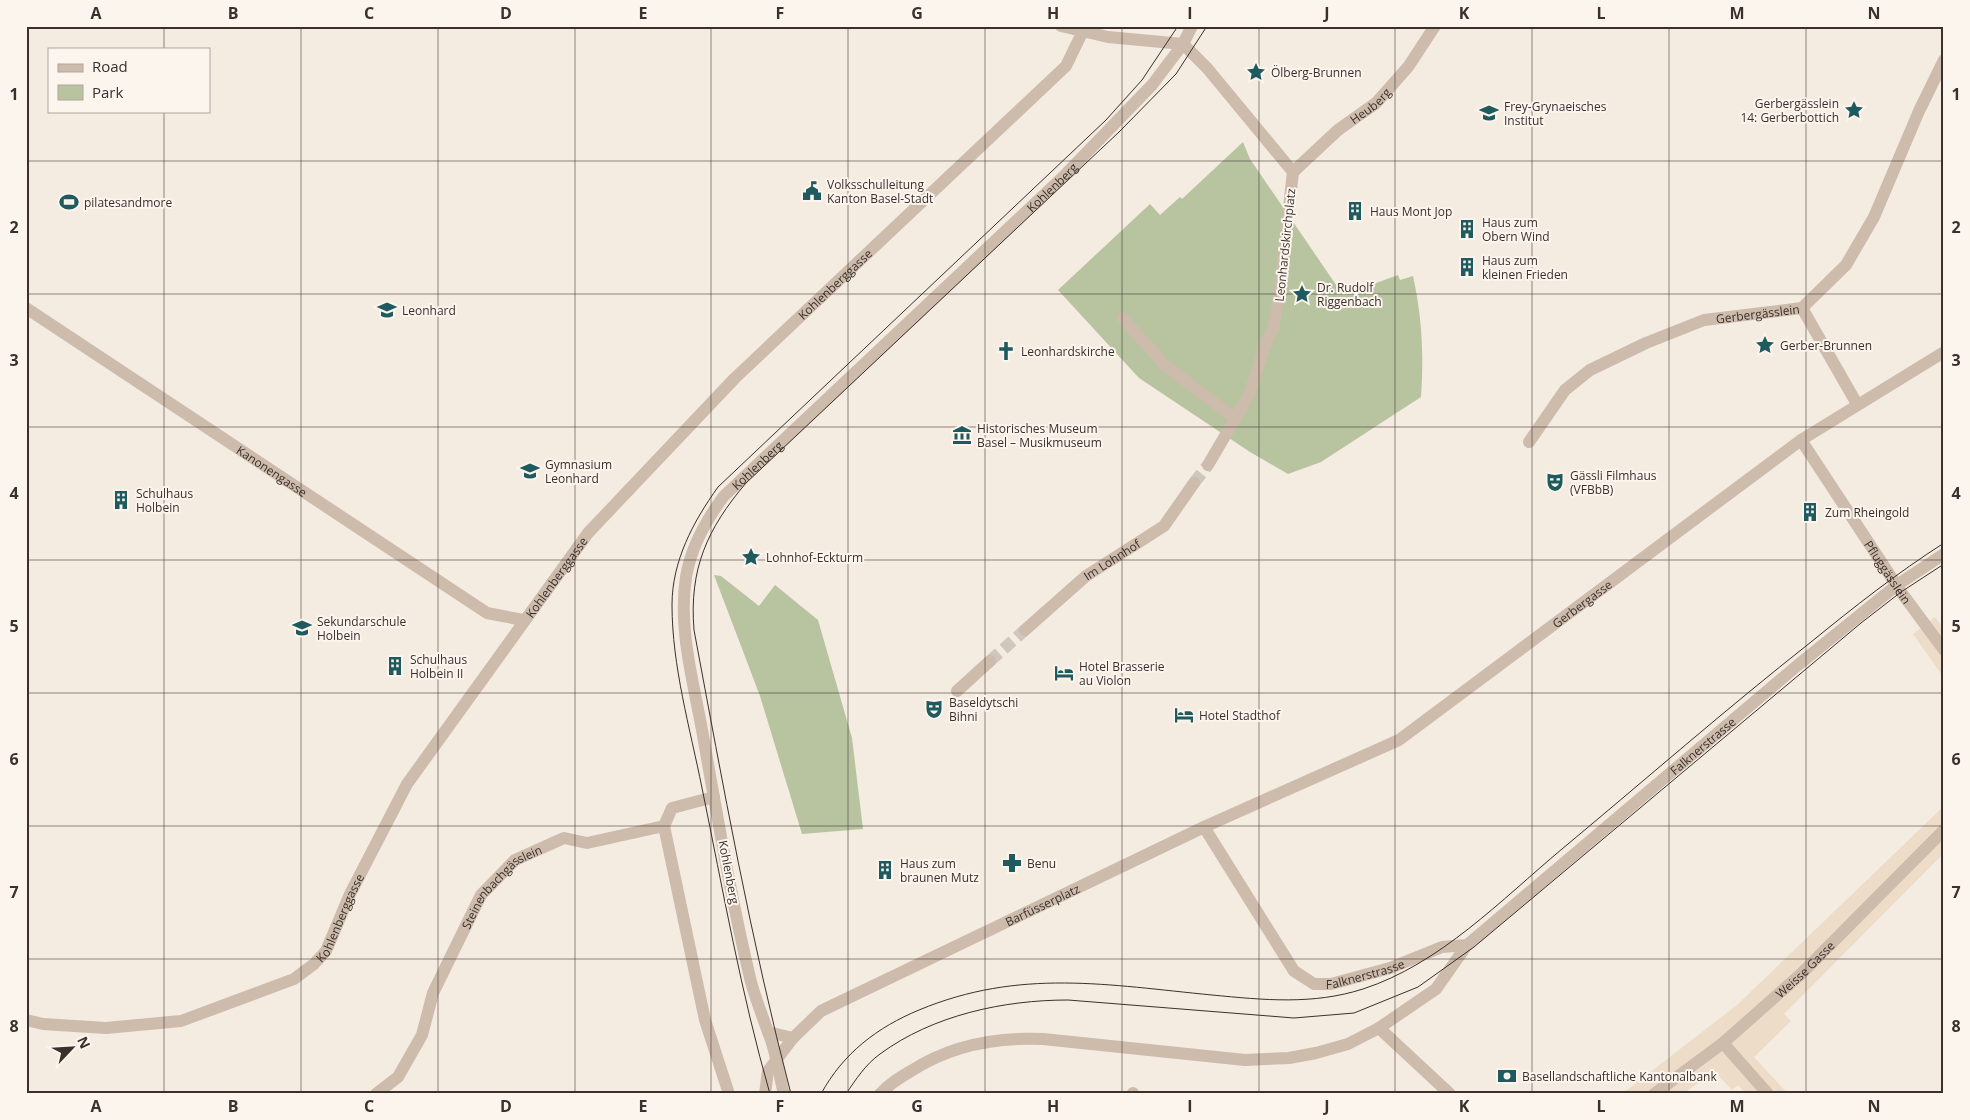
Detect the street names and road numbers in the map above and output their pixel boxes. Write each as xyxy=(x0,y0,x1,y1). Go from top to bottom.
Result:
street label: Heuberg xyxy=(1346,83,1395,128)
street label: Kohlenberg xyxy=(1023,158,1081,216)
street label: Leonhardskirchplatz xyxy=(1271,187,1299,303)
street label: Kohlenberggasse xyxy=(794,245,876,323)
street label: Gerbergässlein xyxy=(1715,300,1801,327)
street label: Kohlenberg xyxy=(728,436,787,493)
street label: Kanonengasse xyxy=(233,441,311,500)
street label: Kohlenberggasse xyxy=(521,533,591,621)
street label: Im Lohnhof xyxy=(1080,534,1144,584)
street label: Pfluggässlein xyxy=(1861,537,1915,607)
street label: Gerbergasse xyxy=(1548,575,1615,632)
street label: Falknerstrasse xyxy=(1666,713,1739,778)
street label: Kohlenberg xyxy=(714,839,744,906)
street label: Steinenbachgässlein xyxy=(457,841,544,932)
street label: Kohlenberggasse xyxy=(312,870,368,966)
street label: Barfüsserplatz xyxy=(1002,879,1083,930)
street label: Weisse Gasse xyxy=(1772,937,1838,1001)
street label: Falknerstrasse xyxy=(1326,955,1407,993)

